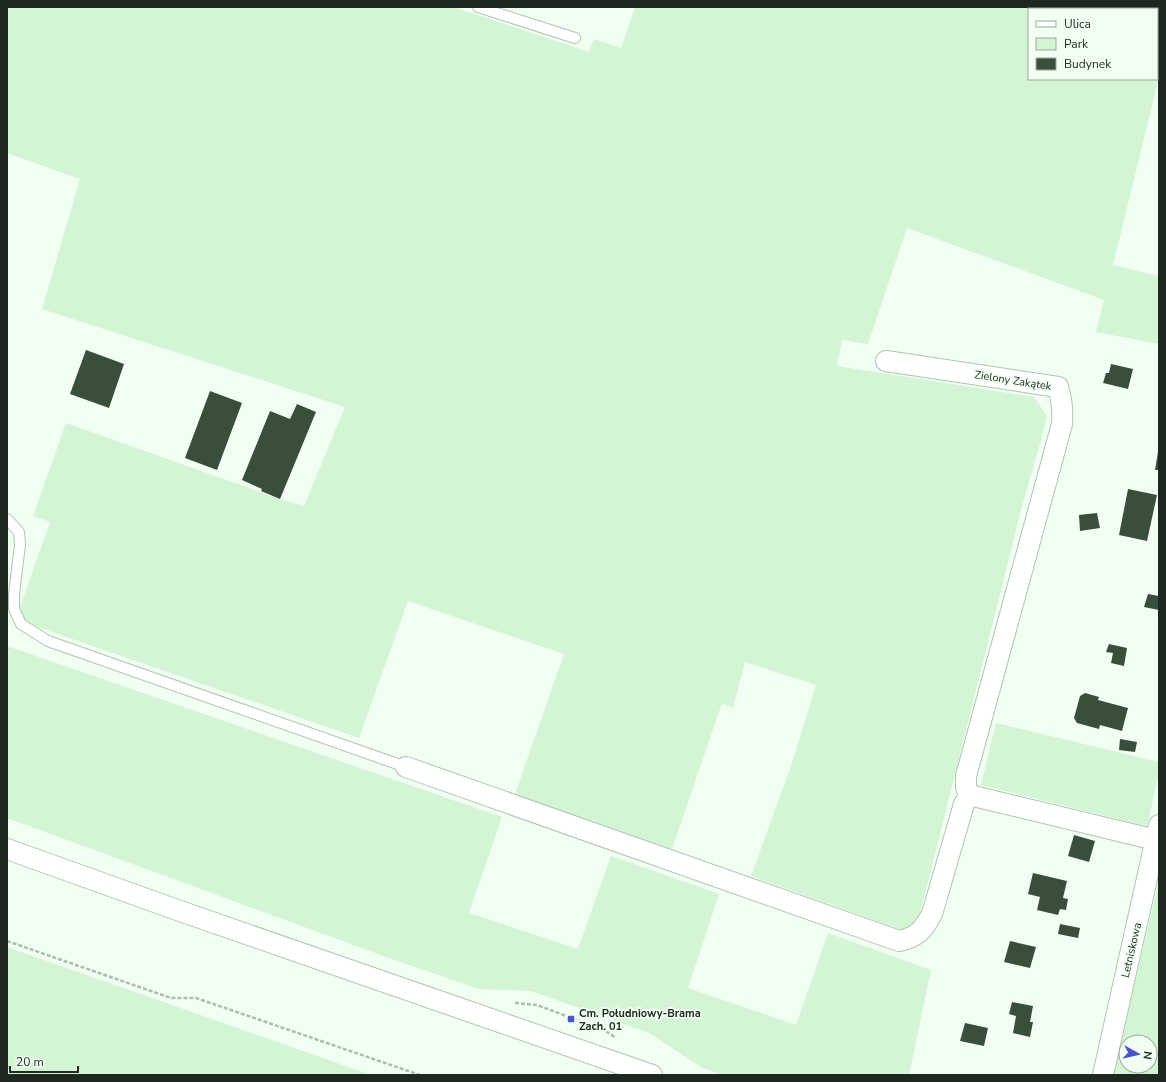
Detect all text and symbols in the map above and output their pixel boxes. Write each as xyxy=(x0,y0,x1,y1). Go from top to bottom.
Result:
legend xyxy=(1028,8,1158,80)
text: Ulica xyxy=(1064,16,1091,32)
text: Park xyxy=(1064,36,1089,52)
text: Budynek xyxy=(1064,56,1112,72)
street label: Zielony Zakątek xyxy=(973,367,1053,394)
street label: Letniskowa xyxy=(1118,921,1145,979)
place label: Cm. Południowy-Brama Zach. 01 xyxy=(579,1006,701,1034)
marker: Cm. Południowy-Brama Zach. 01 xyxy=(566,1014,576,1024)
north arrow xyxy=(1118,1034,1158,1074)
scale bar xyxy=(10,1048,78,1074)
text: N xyxy=(1139,1050,1155,1060)
text: 20 m xyxy=(16,1054,44,1070)

